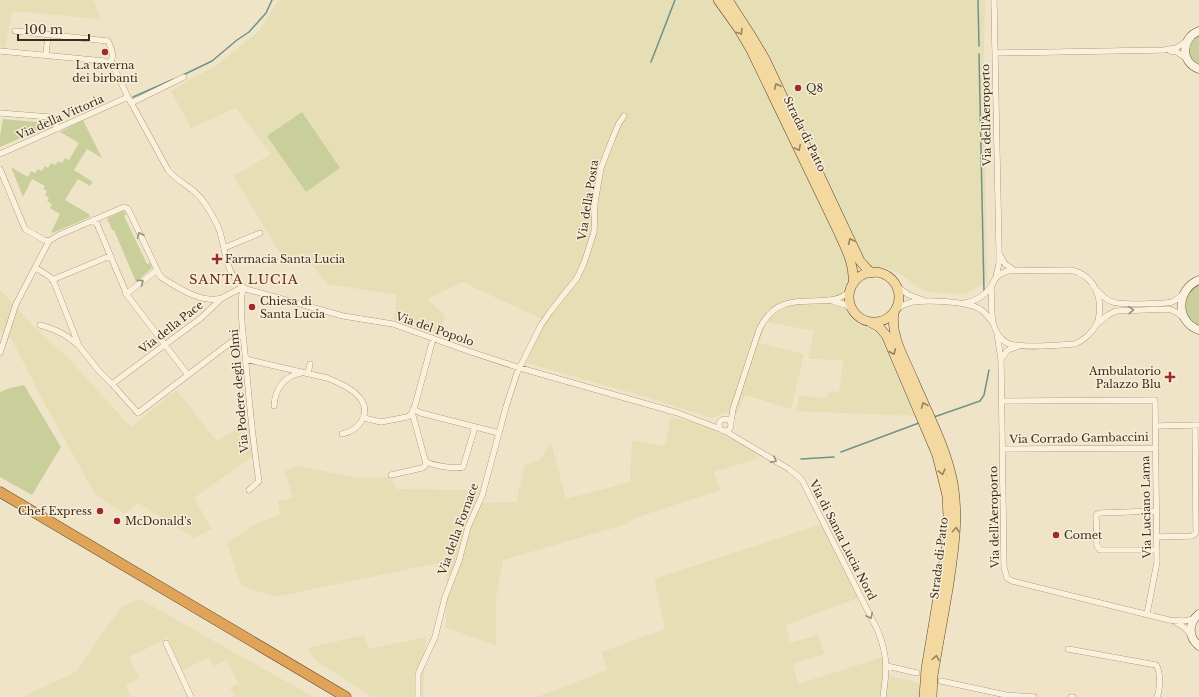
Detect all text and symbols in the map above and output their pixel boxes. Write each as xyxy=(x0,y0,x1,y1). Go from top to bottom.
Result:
scale bar xyxy=(18,16,89,42)
text: 100 m xyxy=(24,22,63,37)
one-way arrow xyxy=(736,28,743,35)
marker: La taverna dei birbanti xyxy=(100,47,110,57)
place label: La taverna dei birbanti xyxy=(72,58,138,85)
street label: Via dell'Aeroporto xyxy=(978,64,994,167)
place label: Q8 xyxy=(806,81,823,95)
one-way arrow xyxy=(774,83,782,90)
marker: Q8 xyxy=(793,83,803,93)
street label: Via della Vittoria xyxy=(13,91,107,143)
street label: Strada di Patto xyxy=(781,94,829,174)
one-way arrow xyxy=(793,144,801,152)
street label: Via della Posta xyxy=(575,158,601,242)
one-way arrow xyxy=(137,232,145,240)
one-way arrow xyxy=(848,238,856,246)
place label: Farmacia Santa Lucia xyxy=(225,252,346,266)
marker: Farmacia Santa Lucia xyxy=(212,254,222,264)
district label: SANTA LUCIA xyxy=(189,271,299,288)
one-way arrow xyxy=(137,280,144,287)
place label: Chiesa di Santa Lucia xyxy=(260,294,326,321)
street label: Via della Pace xyxy=(136,298,206,357)
marker: Chiesa di Santa Lucia xyxy=(247,302,257,312)
one-way arrow xyxy=(1128,306,1134,314)
street label: Via del Popolo xyxy=(393,309,476,349)
street label: Via Podere degli Olmi xyxy=(227,328,251,455)
one-way arrow xyxy=(888,347,896,355)
place label: Ambulatorio Palazzo Blu xyxy=(1088,364,1162,391)
marker: Ambulatorio Palazzo Blu xyxy=(1164,371,1176,383)
one-way arrow xyxy=(921,402,929,409)
street label: Via Corrado Gambaccini xyxy=(1008,430,1149,446)
street label: Via Luciano Lama xyxy=(1138,455,1154,559)
one-way arrow xyxy=(770,456,777,463)
street label: Via dell'Aeroporto xyxy=(986,466,1002,569)
one-way arrow xyxy=(937,469,945,475)
street label: Via di Santa Lucia Nord xyxy=(806,477,880,603)
street label: Via della Fornace xyxy=(435,481,481,578)
place label: Chef Express xyxy=(18,504,92,518)
marker: Chef Express xyxy=(95,506,105,516)
place label: McDonald's xyxy=(125,514,191,528)
marker: McDonald's xyxy=(112,516,122,526)
street label: Strada di Patto xyxy=(927,516,951,600)
one-way arrow xyxy=(951,527,960,533)
place label: Comet xyxy=(1064,528,1103,542)
marker: Comet xyxy=(1051,530,1061,540)
one-way arrow xyxy=(865,611,873,619)
one-way arrow xyxy=(931,655,940,661)

